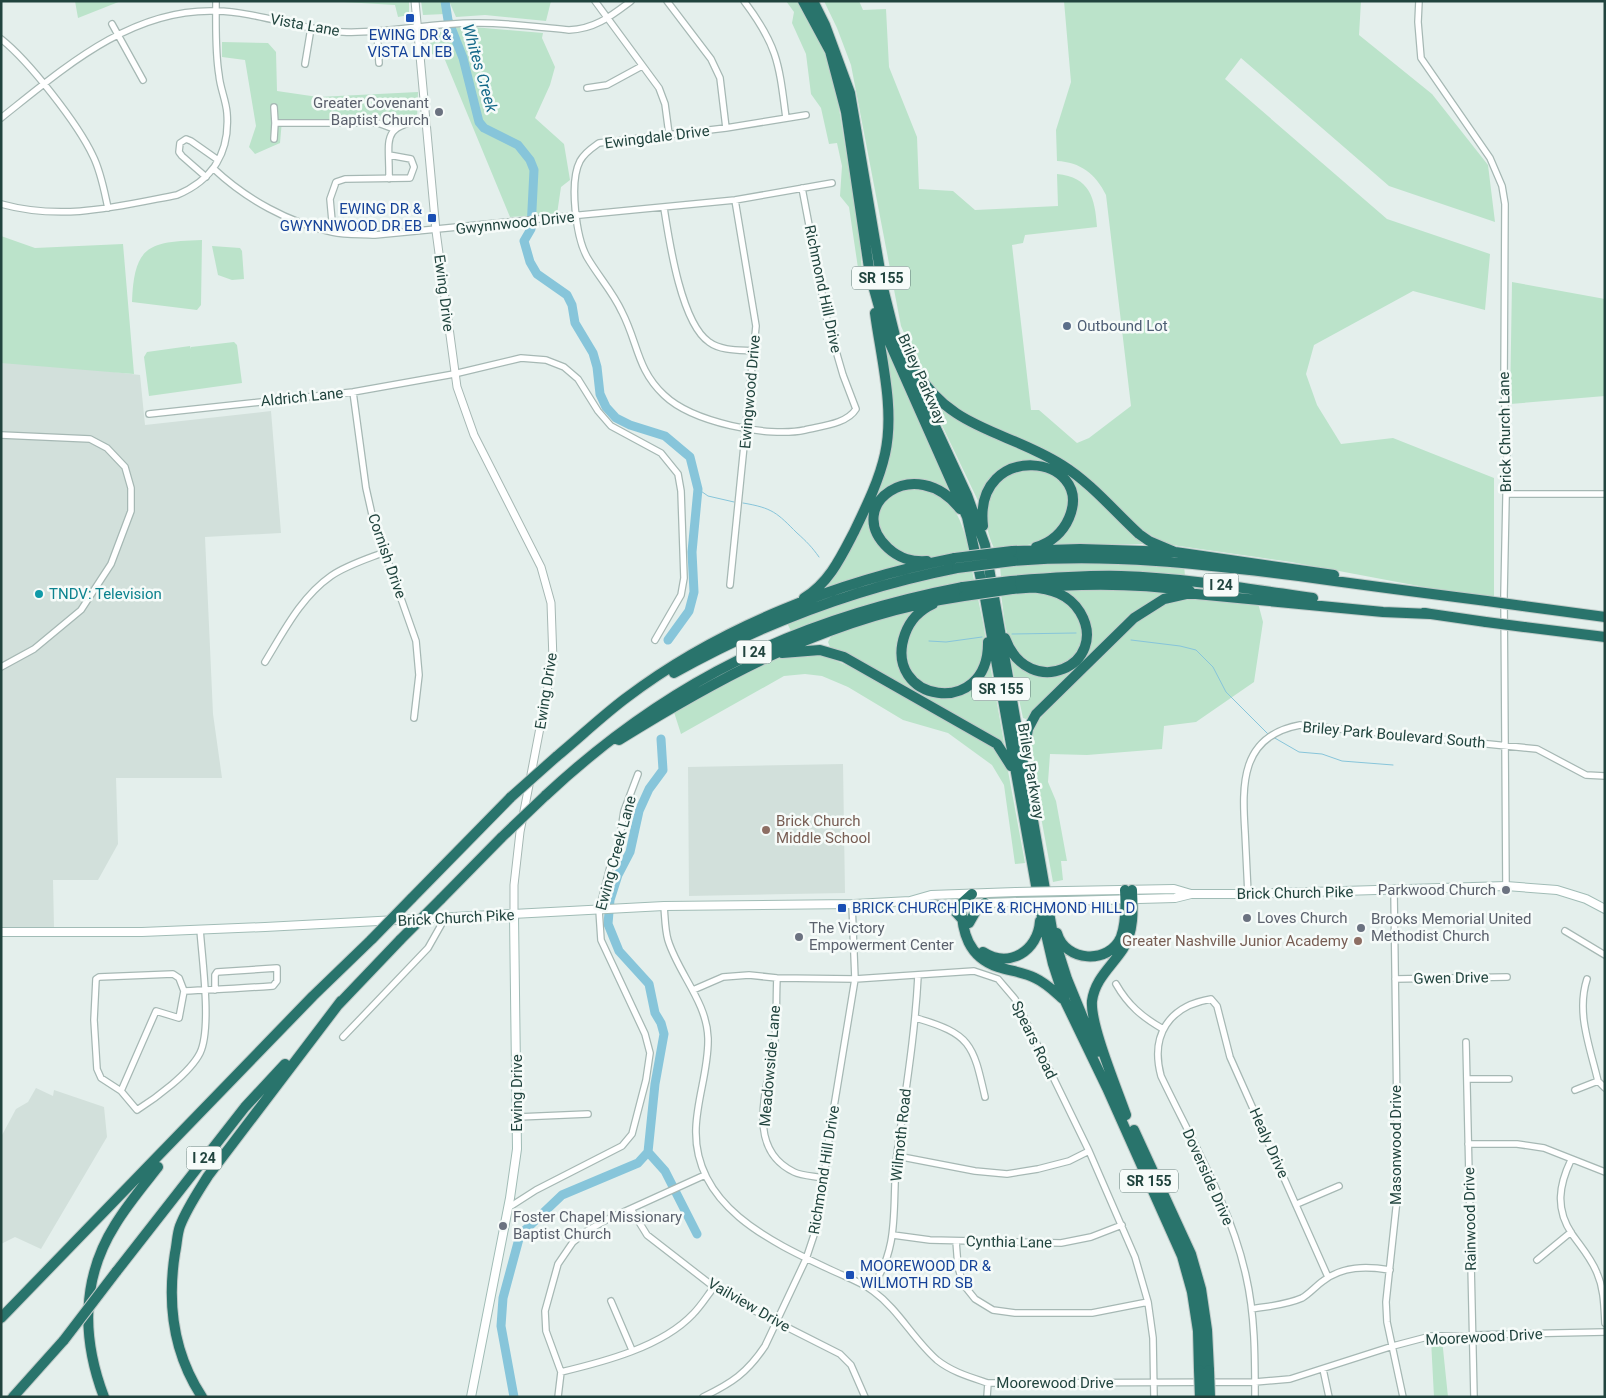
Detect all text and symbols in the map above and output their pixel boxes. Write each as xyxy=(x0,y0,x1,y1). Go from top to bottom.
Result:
street label: Vista Lane xyxy=(269,10,341,40)
marker: EWING DR & VISTA LN EB xyxy=(404,12,416,24)
water label: Whites Creek xyxy=(458,22,502,115)
place label: EWING DR & VISTA LN EB xyxy=(368,26,452,61)
place label: Greater Covenant Baptist Church xyxy=(313,94,429,129)
marker: Greater Covenant Baptist Church xyxy=(433,106,445,118)
street label: Ewingdale Drive xyxy=(603,122,711,152)
place label: EWING DR & GWYNNWOOD DR EB xyxy=(280,200,423,235)
street label: Gwynnwood Drive xyxy=(455,208,575,238)
marker: EWING DR & GWYNNWOOD DR EB xyxy=(426,212,438,224)
street label: Richmond Hill Drive xyxy=(801,223,845,355)
street label: Ewing Drive xyxy=(430,253,458,333)
road number: SR 155 xyxy=(852,266,910,290)
place label: Outbound Lot xyxy=(1077,317,1168,335)
marker: Outbound Lot xyxy=(1061,320,1073,332)
street label: Briley Parkway xyxy=(894,331,950,427)
street label: Ewingwood Drive xyxy=(736,334,764,450)
street label: Brick Church Lane xyxy=(1495,371,1515,493)
street label: Aldrich Lane xyxy=(260,384,344,410)
street label: Cornish Drive xyxy=(364,511,410,601)
road number: I 24 xyxy=(1204,574,1238,596)
place label: TNDV: Television xyxy=(49,585,162,603)
marker: TNDV: Television xyxy=(33,588,45,600)
road number: I 24 xyxy=(736,640,772,664)
street label: Ewing Drive xyxy=(531,651,561,731)
road number: SR 155 xyxy=(972,678,1030,701)
street label: Briley Park Boulevard South xyxy=(1302,718,1486,752)
street label: Briley Parkway xyxy=(1014,722,1048,820)
street label: Ewing Creek Lane xyxy=(592,794,640,912)
place label: Brick Church Middle School xyxy=(776,812,871,847)
marker: Brick Church Middle School xyxy=(760,824,772,836)
place label: Parkwood Church xyxy=(1378,881,1496,899)
street label: Brick Church Pike xyxy=(1236,883,1354,903)
marker: Parkwood Church xyxy=(1500,884,1512,896)
place label: BRICK CHURCH PIKE & RICHMOND HILL D xyxy=(852,899,1135,917)
marker: BRICK CHURCH PIKE & RICHMOND HILL D xyxy=(836,902,848,914)
street label: Brick Church Pike xyxy=(397,906,515,930)
place label: Loves Church xyxy=(1257,909,1347,927)
place label: Brooks Memorial United Methodist Church xyxy=(1371,910,1531,945)
marker: Loves Church xyxy=(1241,912,1253,924)
place label: The Victory Empowerment Center xyxy=(809,919,954,954)
marker: Brooks Memorial United Methodist Church xyxy=(1355,922,1367,934)
marker: The Victory Empowerment Center xyxy=(793,931,805,943)
place label: Greater Nashville Junior Academy xyxy=(1122,932,1348,950)
marker: Greater Nashville Junior Academy xyxy=(1352,935,1364,947)
street label: Gwen Drive xyxy=(1413,968,1489,988)
street label: Spears Road xyxy=(1007,998,1061,1082)
street label: Meadowside Lane xyxy=(756,1005,784,1127)
street label: Ewing Drive xyxy=(508,1054,526,1132)
street label: Masonwood Drive xyxy=(1387,1085,1405,1205)
street label: Wilmoth Road xyxy=(887,1088,915,1182)
street label: Richmond Hill Drive xyxy=(805,1104,843,1236)
street label: Healy Drive xyxy=(1246,1105,1292,1181)
street label: Doverside Drive xyxy=(1179,1126,1237,1228)
road number: I 24 xyxy=(186,1146,222,1170)
street label: Rainwood Drive xyxy=(1460,1167,1480,1271)
road number: SR 155 xyxy=(1120,1170,1178,1192)
place label: Foster Chapel Missionary Baptist Church xyxy=(513,1208,682,1243)
marker: Foster Chapel Missionary Baptist Church xyxy=(497,1220,509,1232)
street label: Cynthia Lane xyxy=(966,1232,1052,1252)
place label: MOOREWOOD DR & WILMOTH RD SB xyxy=(860,1257,992,1292)
marker: MOOREWOOD DR & WILMOTH RD SB xyxy=(844,1269,856,1281)
street label: Vailview Drive xyxy=(705,1274,793,1336)
street label: Moorewood Drive xyxy=(1425,1325,1543,1349)
street label: Moorewood Drive xyxy=(996,1374,1114,1392)

